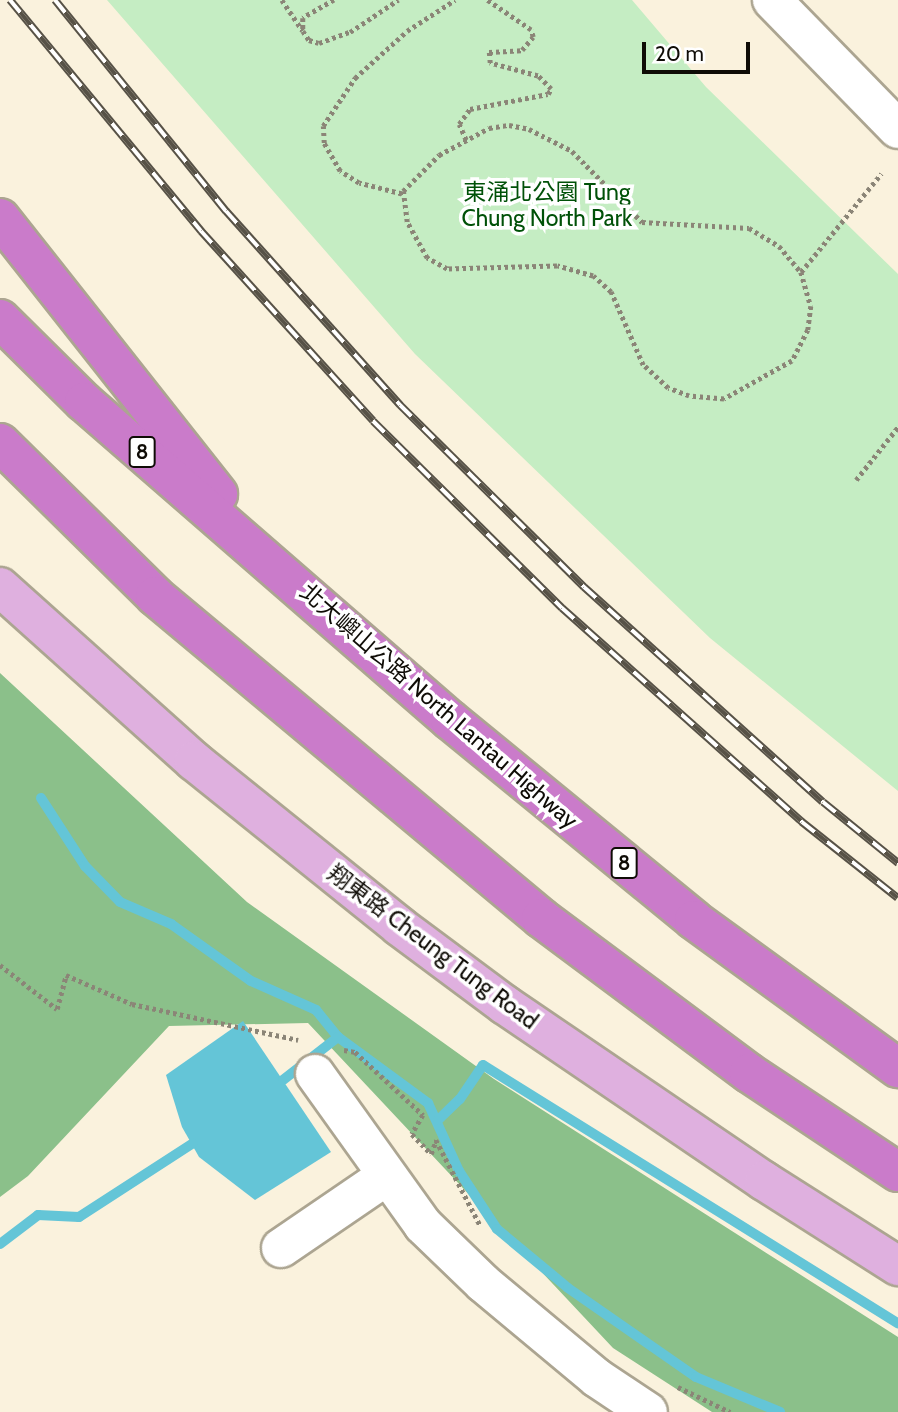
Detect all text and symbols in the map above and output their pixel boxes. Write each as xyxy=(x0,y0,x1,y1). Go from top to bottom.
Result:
scale bar xyxy=(646,28,754,72)
text: 20 m xyxy=(655,41,704,66)
park label: 東涌北公園 Tung Chung North Park xyxy=(462,178,632,232)
road number: 8 xyxy=(128,434,156,470)
street label: 北大嶼山公路 North Lantau Highway xyxy=(294,578,584,834)
road number: 8 xyxy=(610,846,638,880)
street label: 翔東路 Cheung Tung Road xyxy=(323,859,543,1035)

